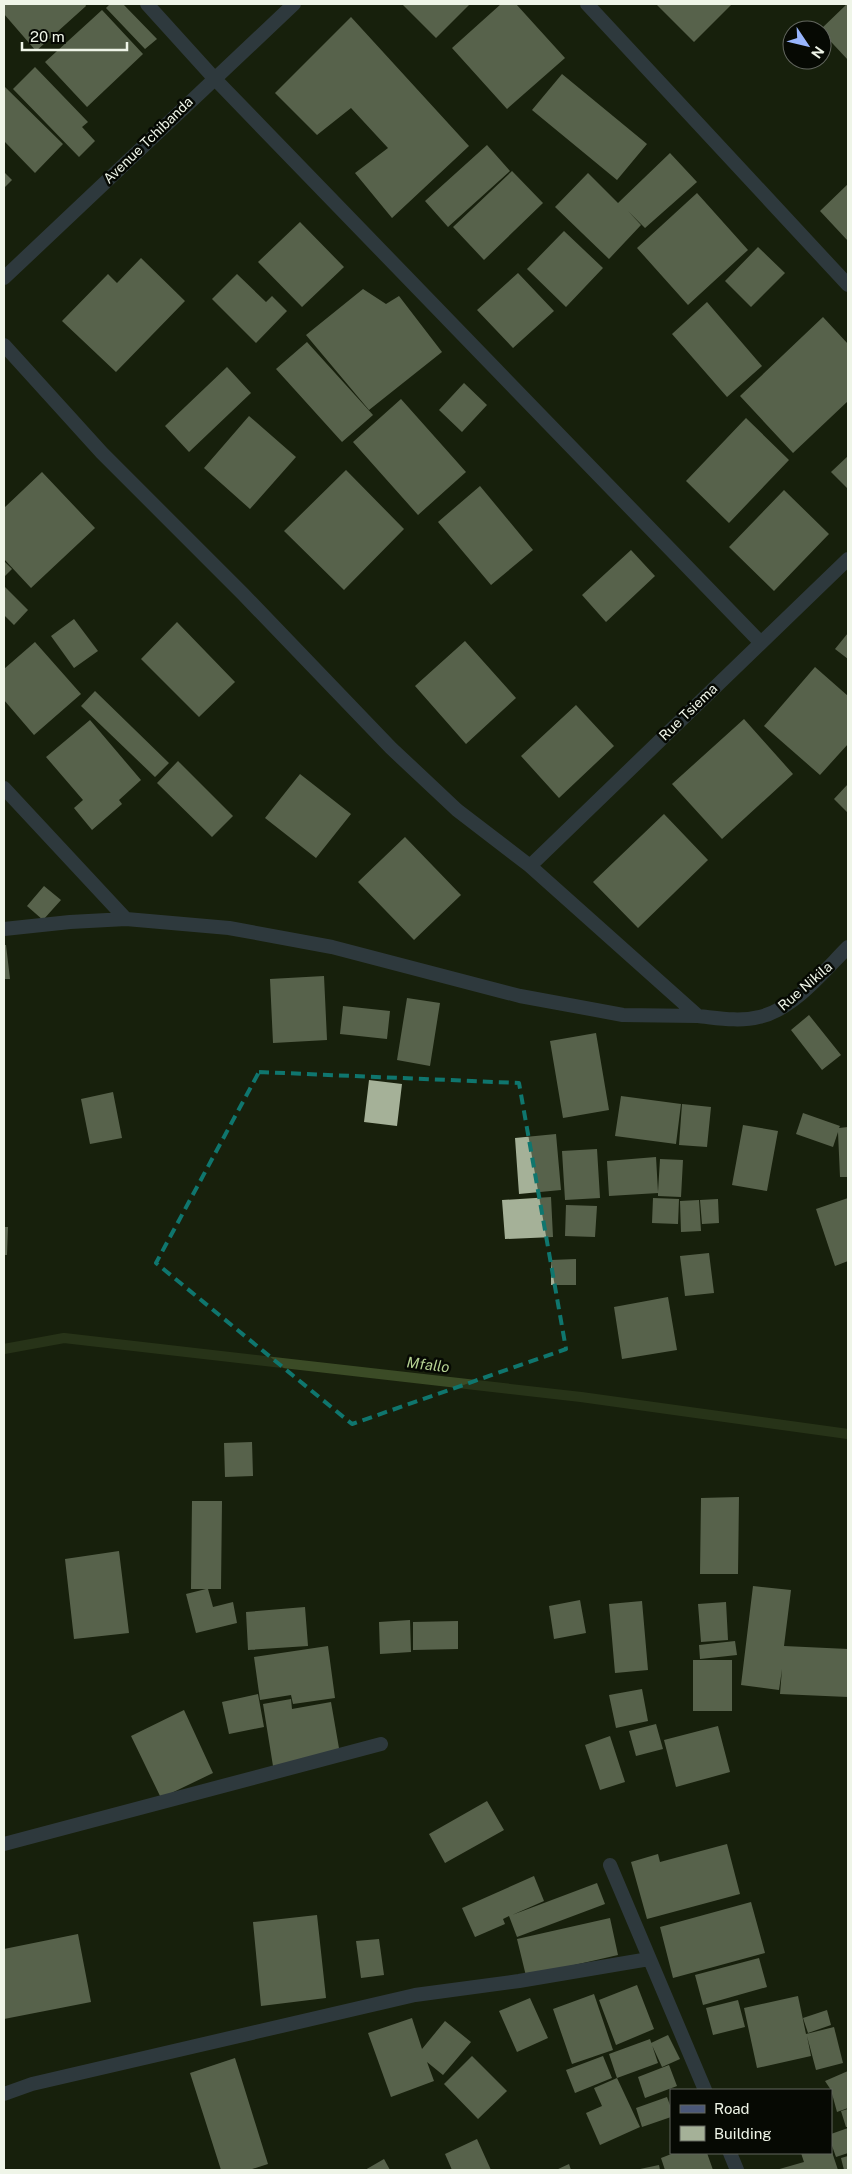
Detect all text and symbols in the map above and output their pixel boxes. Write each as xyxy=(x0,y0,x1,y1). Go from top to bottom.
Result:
scale bar xyxy=(22,20,128,52)
north arrow xyxy=(782,20,832,70)
text: 20 m xyxy=(30,28,65,45)
text: N xyxy=(808,43,827,62)
street label: Avenue Tchibanda xyxy=(100,93,196,187)
street label: Rue Tsiema xyxy=(656,680,720,744)
street label: Rue Nikila xyxy=(775,958,835,1014)
water label: Mfallo xyxy=(406,1353,450,1376)
legend xyxy=(670,2089,832,2154)
text: Road xyxy=(714,2100,750,2117)
text: Building xyxy=(714,2125,772,2142)

